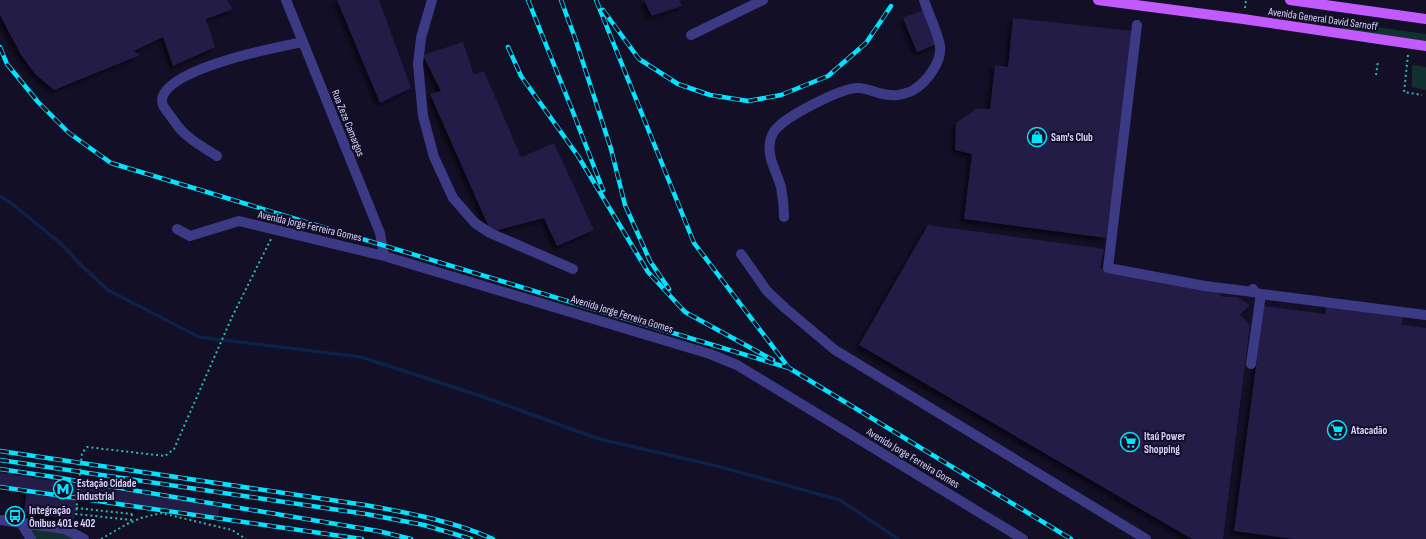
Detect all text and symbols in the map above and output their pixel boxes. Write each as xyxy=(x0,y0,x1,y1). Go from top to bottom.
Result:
street label: Avenida General David Sarnoff xyxy=(1266,5,1379,33)
street label: Rua Zeze Camargos xyxy=(329,88,367,158)
shop icon: Sam's Club xyxy=(1026,126,1048,148)
place label: Sam's Club xyxy=(1051,131,1093,144)
street label: Avenida Jorge Ferreira Gomes xyxy=(256,207,363,244)
street label: Avenida Jorge Ferreira Gomes xyxy=(568,292,675,336)
supermarket icon: Atacadão xyxy=(1326,419,1348,441)
place label: Atacadão xyxy=(1350,424,1388,437)
street label: Avenida Jorge Ferreira Gomes xyxy=(863,425,962,491)
place label: Itaú Power Shopping xyxy=(1144,430,1186,456)
supermarket icon: Itaú Power Shopping xyxy=(1119,431,1141,453)
place label: Estação Cidade Industrial xyxy=(77,477,137,503)
metro station icon: Estação Cidade Industrial xyxy=(52,478,74,500)
place label: Integração Ônibus 401 e 402 xyxy=(29,504,96,530)
bus stop icon: Integração Ônibus 401 e 402 xyxy=(4,505,26,527)

